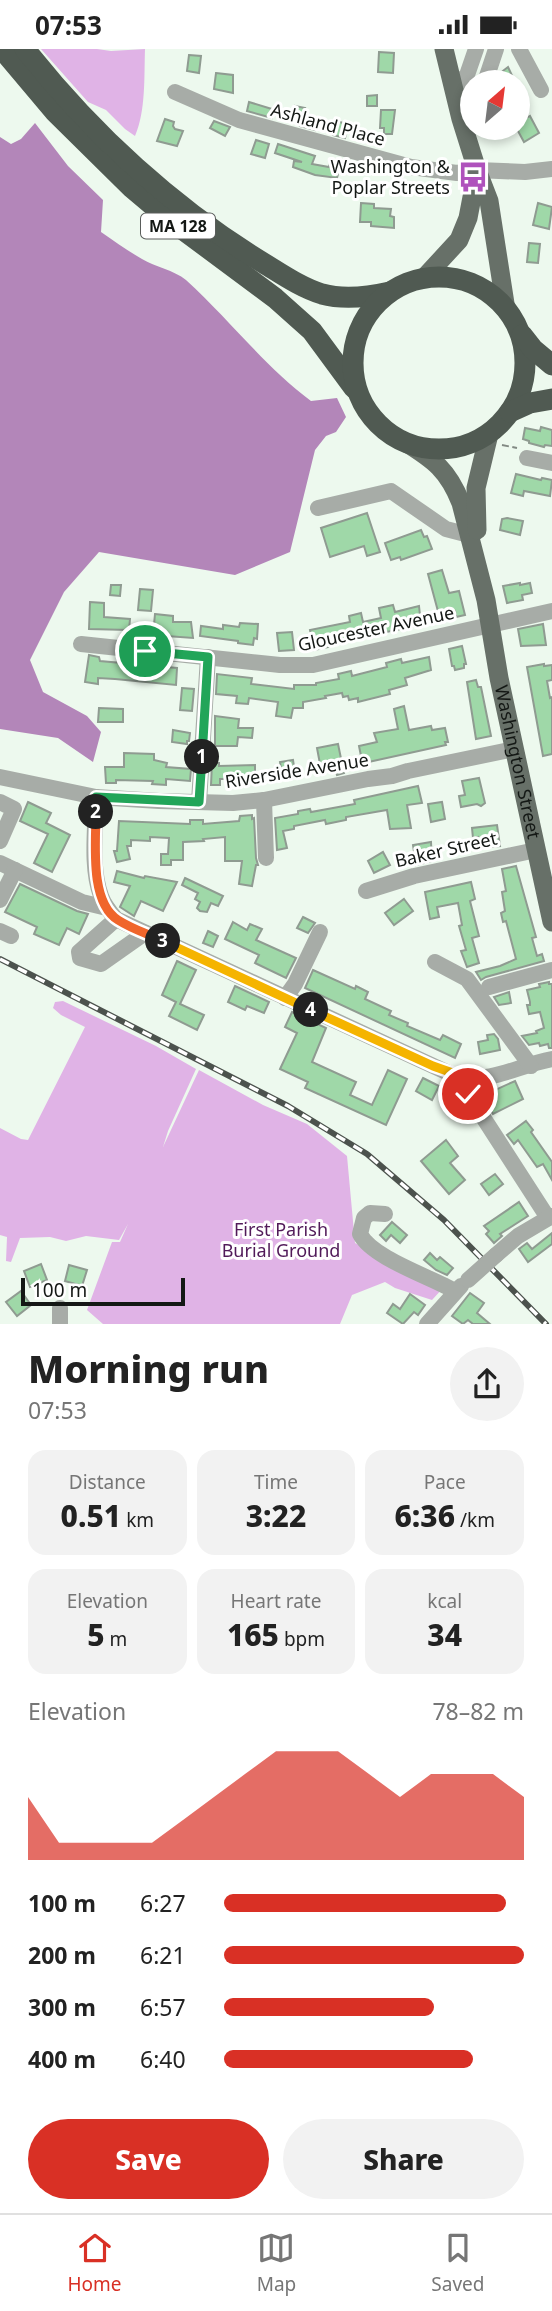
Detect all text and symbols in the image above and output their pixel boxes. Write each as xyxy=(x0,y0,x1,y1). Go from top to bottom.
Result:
text: 07:53 xyxy=(35,7,102,43)
north arrow xyxy=(460,70,530,140)
map controls xyxy=(460,70,530,140)
street label: Ashland Place xyxy=(269,97,388,151)
place label: Washington & Poplar Streets xyxy=(331,154,451,199)
bus stop icon: Washington & Poplar Streets xyxy=(456,160,490,194)
road number: MA 128 xyxy=(141,213,215,239)
street label: Gloucester Avenue xyxy=(295,600,456,656)
pin xyxy=(115,621,175,681)
icon: arrive xyxy=(126,632,164,670)
street label: Washington Street xyxy=(490,683,547,841)
pin: 1 xyxy=(184,739,220,775)
text: 1 xyxy=(196,743,207,769)
street label: Riverside Avenue xyxy=(223,747,370,793)
pin: 2 xyxy=(78,795,114,829)
text: 2 xyxy=(90,798,101,824)
street label: Baker Street xyxy=(392,826,500,872)
pin: 3 xyxy=(146,923,180,959)
text: 3 xyxy=(157,927,168,953)
pin: 4 xyxy=(294,993,328,1027)
text: 4 xyxy=(305,996,316,1022)
pin xyxy=(438,1064,498,1124)
icon: check xyxy=(449,1075,487,1113)
park label: First Parish Burial Ground xyxy=(222,1217,340,1262)
scale bar xyxy=(21,1275,186,1307)
text: 100 m xyxy=(32,1277,87,1303)
text: Morning run xyxy=(28,1342,269,1394)
button: share xyxy=(450,1347,524,1421)
text: 07:53 xyxy=(28,1394,87,1426)
text: Distance xyxy=(69,1469,146,1495)
text: Time xyxy=(254,1469,298,1495)
text: Pace xyxy=(424,1469,466,1495)
text: 0.51 xyxy=(61,1495,121,1536)
text: 3:22 xyxy=(246,1495,306,1536)
text: 6:36 xyxy=(394,1495,455,1536)
text: km xyxy=(121,1507,154,1533)
text: /km xyxy=(455,1507,495,1533)
text: Elevation xyxy=(67,1588,148,1614)
text: Heart rate xyxy=(231,1588,321,1614)
text: kcal xyxy=(427,1588,462,1614)
text: 5 xyxy=(87,1614,105,1655)
text: 165 xyxy=(227,1614,279,1655)
text: 34 xyxy=(427,1614,462,1655)
text: m xyxy=(105,1626,127,1652)
text: bpm xyxy=(279,1626,325,1652)
text: Elevation xyxy=(28,1695,126,1727)
text: 78–82 m xyxy=(432,1695,524,1727)
text: 100 m xyxy=(28,1887,96,1919)
text: 6:27 xyxy=(140,1887,186,1919)
text: 200 m xyxy=(28,1939,96,1971)
text: 6:21 xyxy=(140,1939,186,1971)
text: 300 m xyxy=(28,1991,96,2023)
text: 6:57 xyxy=(140,1991,186,2023)
text: 400 m xyxy=(28,2043,96,2075)
text: 6:40 xyxy=(140,2043,186,2075)
button: Save xyxy=(28,2119,269,2199)
button: Share xyxy=(283,2119,524,2199)
tab: Home xyxy=(68,2229,122,2297)
tab: Map xyxy=(257,2229,296,2297)
tab: Saved xyxy=(431,2229,484,2297)

